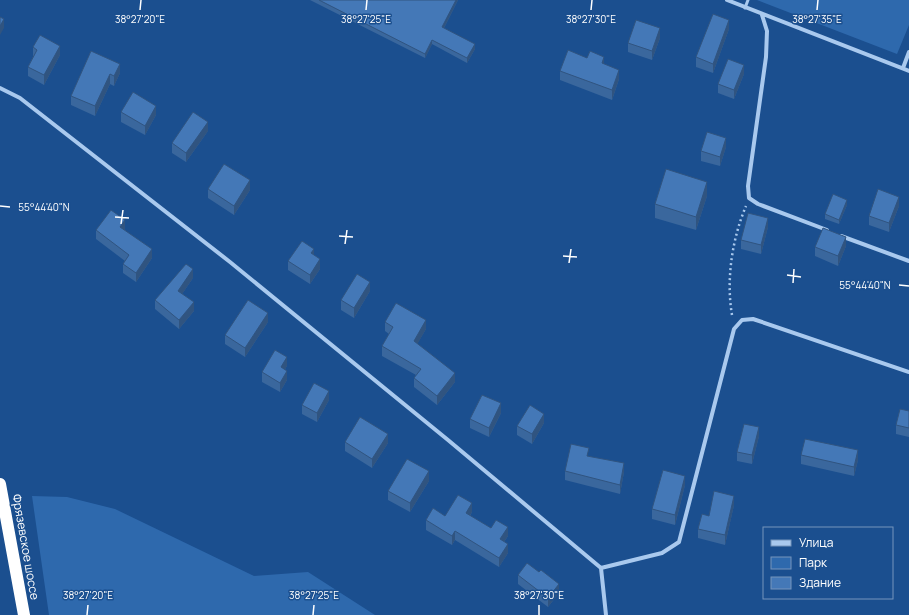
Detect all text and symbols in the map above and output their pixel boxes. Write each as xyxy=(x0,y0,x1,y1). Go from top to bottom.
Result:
text: 38°27'20"E xyxy=(115,12,165,26)
text: 38°27'25"E xyxy=(341,12,391,26)
text: 38°27'30"E xyxy=(566,12,616,26)
text: 38°27'35"E xyxy=(792,12,842,26)
text: 55°44'40"N xyxy=(18,200,70,214)
text: 55°44'40"N xyxy=(839,278,891,292)
street label: Фрязевское шоссе xyxy=(8,493,44,601)
legend xyxy=(763,527,893,599)
text: Улица xyxy=(799,534,833,551)
text: Парк xyxy=(799,554,828,571)
text: Здание xyxy=(799,574,841,591)
text: 38°27'20"E xyxy=(63,588,113,602)
text: 38°27'25"E xyxy=(289,588,339,602)
text: 38°27'30"E xyxy=(514,588,564,602)

